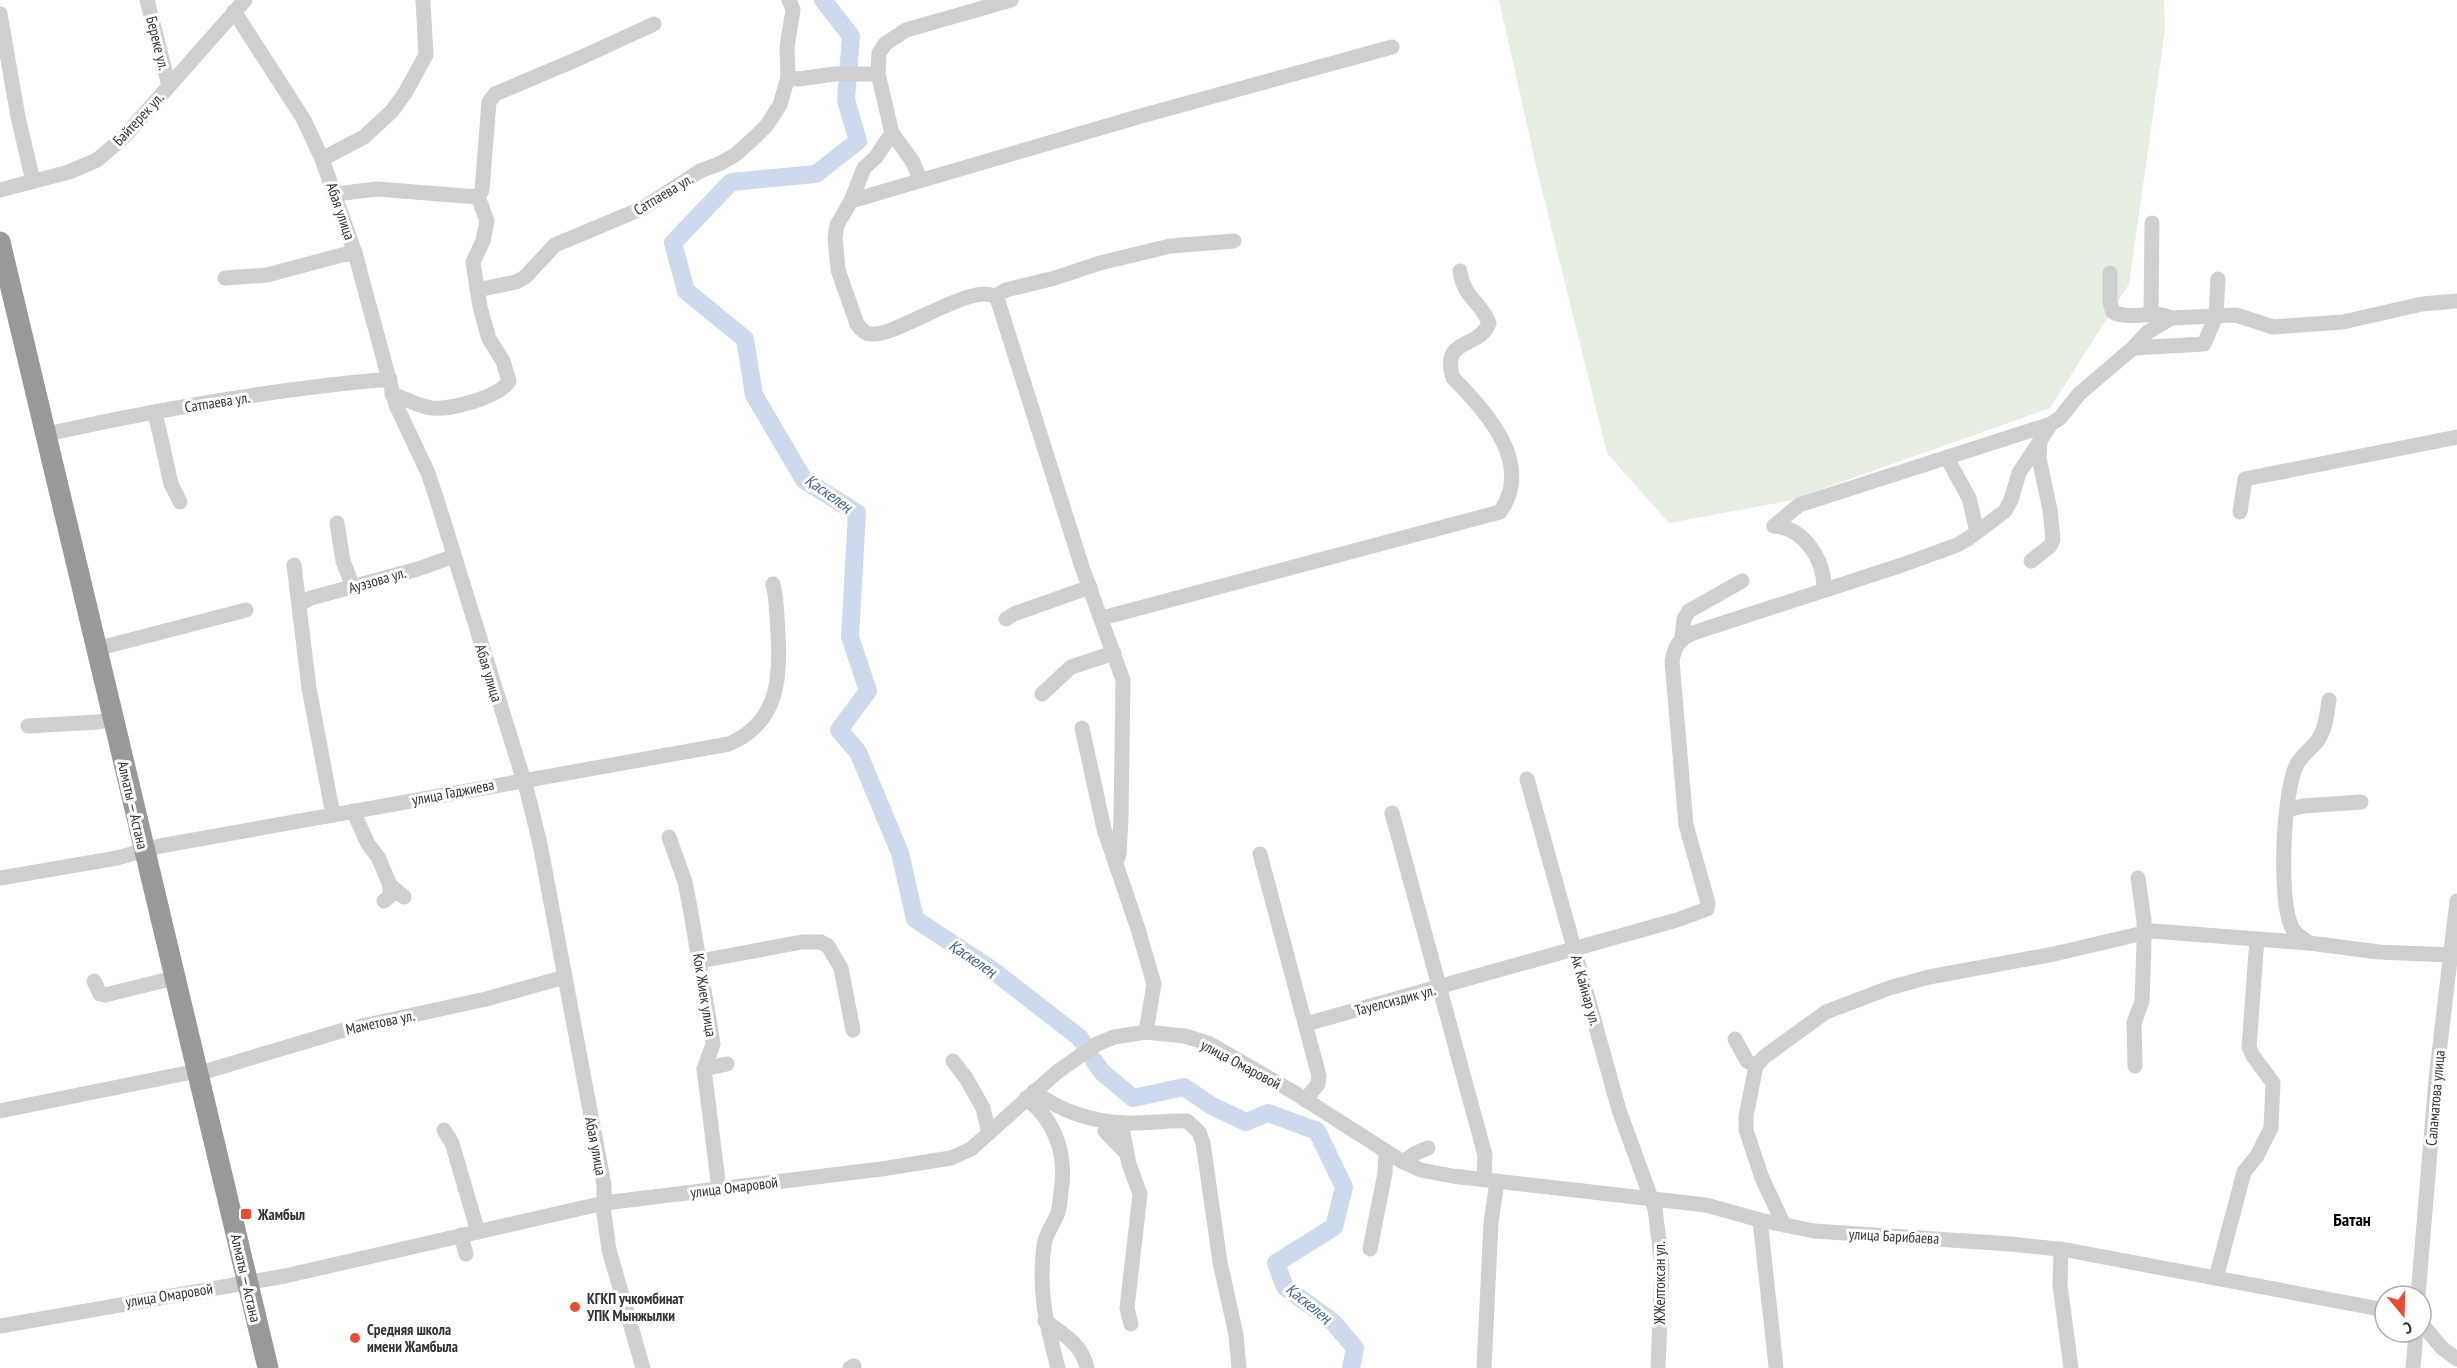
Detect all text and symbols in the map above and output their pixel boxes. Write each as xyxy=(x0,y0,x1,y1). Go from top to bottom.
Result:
street label: Береке ул. xyxy=(142,14,174,72)
street label: Байтерек ул. xyxy=(109,88,168,150)
street label: Сатпаева ул. xyxy=(630,169,696,219)
street label: Абая улица xyxy=(322,180,360,242)
street label: Сатпаева ул. xyxy=(183,387,251,417)
water label: Қаскелең xyxy=(802,470,858,517)
street label: Ауэзова ул. xyxy=(346,563,408,597)
street label: Абая улица xyxy=(471,642,507,704)
street label: Алматы — Астана xyxy=(114,759,152,851)
street label: улица Гаджиева xyxy=(410,775,496,809)
water label: Қаскелең xyxy=(946,935,1002,982)
street label: Кок Жиек улица xyxy=(689,952,721,1038)
street label: Ак Кайнар ул. xyxy=(1567,953,1605,1028)
street label: Тауелсиздик ул. xyxy=(1353,980,1438,1020)
street label: Маметова ул. xyxy=(344,1005,417,1039)
street label: улица Омаровой xyxy=(1198,1035,1284,1093)
street label: Саламатова улица xyxy=(2421,1049,2449,1147)
street label: Абая улица xyxy=(581,1115,611,1177)
street label: улица Омаровой xyxy=(689,1172,779,1202)
place label: Жамбыл xyxy=(257,1205,305,1224)
marker: Жамбыл xyxy=(239,1207,253,1221)
district label: Батан xyxy=(2333,1208,2371,1231)
street label: улица Барибаева xyxy=(1848,1224,1940,1248)
street label: Алматы — Астана xyxy=(227,1232,265,1324)
street label: ЖЖелтоксан ул. xyxy=(1650,1241,1669,1326)
street label: улица Омаровой xyxy=(124,1279,214,1311)
water label: Қаскелең xyxy=(1282,1279,1337,1329)
north arrow xyxy=(2373,1284,2433,1344)
place label: КГКП учкомбинат УПК Мынжылки xyxy=(586,1289,684,1325)
marker: КГКП учкомбинат УПК Мынжылки xyxy=(568,1300,582,1314)
text: С xyxy=(2401,1318,2415,1339)
place label: Средняя школа имени Жамбыла xyxy=(367,1320,458,1356)
marker: Средняя школа имени Жамбыла xyxy=(348,1331,362,1345)

